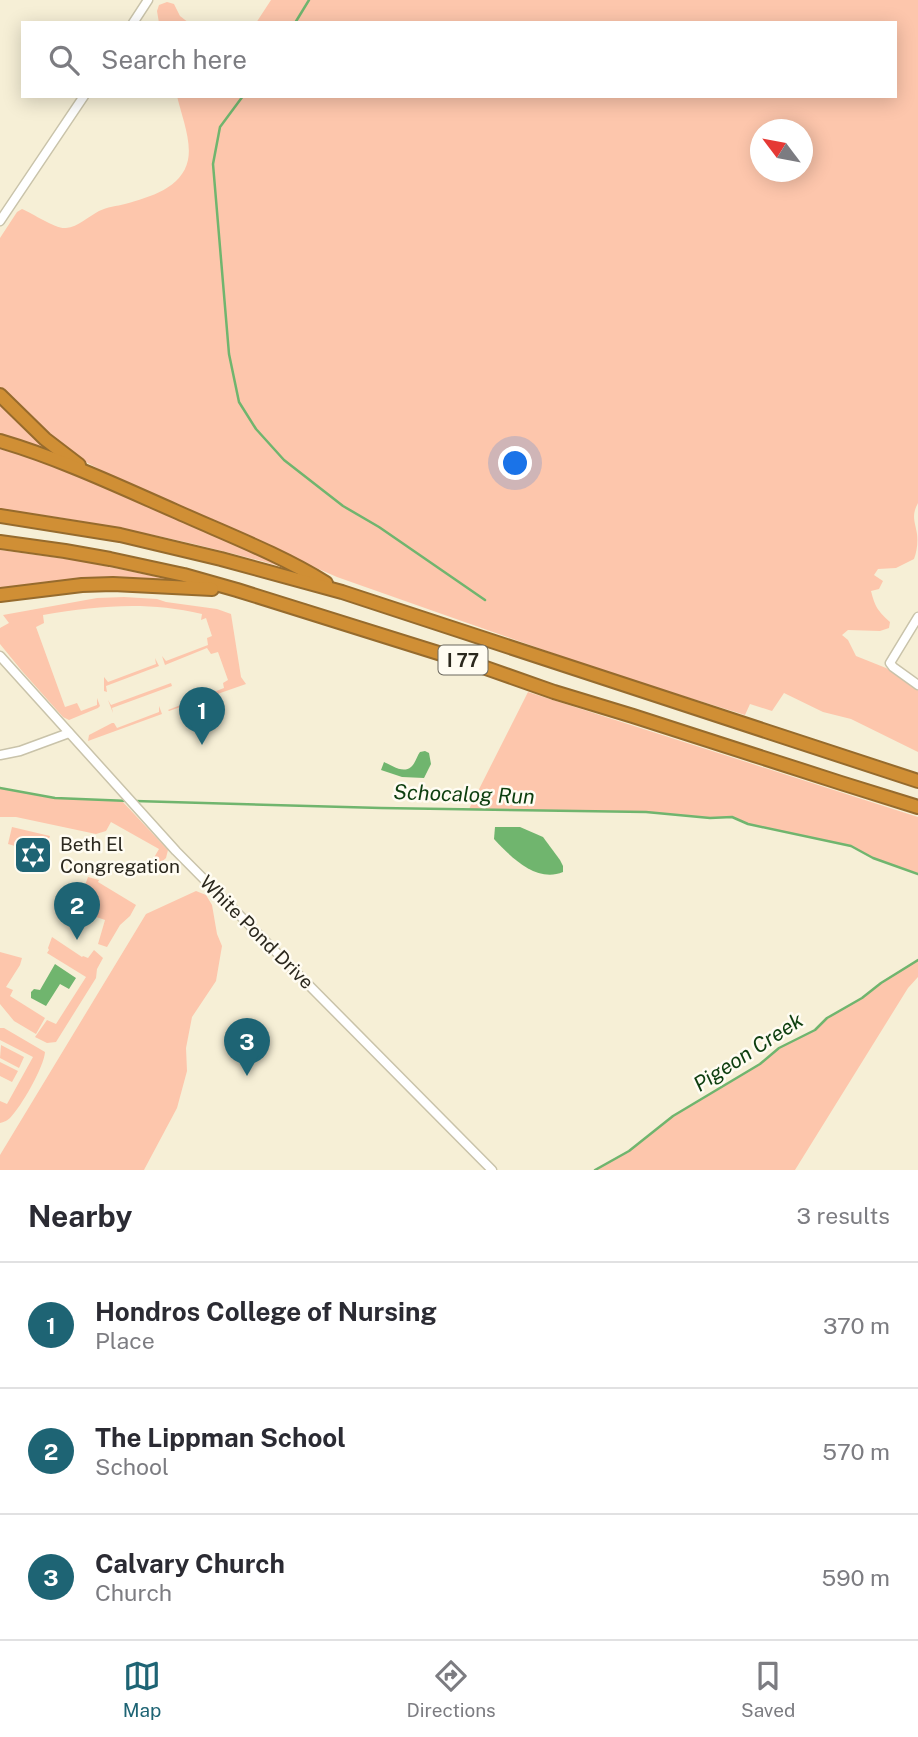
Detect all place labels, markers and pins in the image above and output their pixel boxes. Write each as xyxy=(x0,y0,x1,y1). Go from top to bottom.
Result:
pin: 1 xyxy=(179,687,225,745)
place label: Beth El Congregation xyxy=(60,833,180,877)
synagogue icon: Beth El Congregation xyxy=(12,834,54,876)
pin: 2 xyxy=(54,882,100,940)
pin: 3 xyxy=(224,1018,270,1076)

